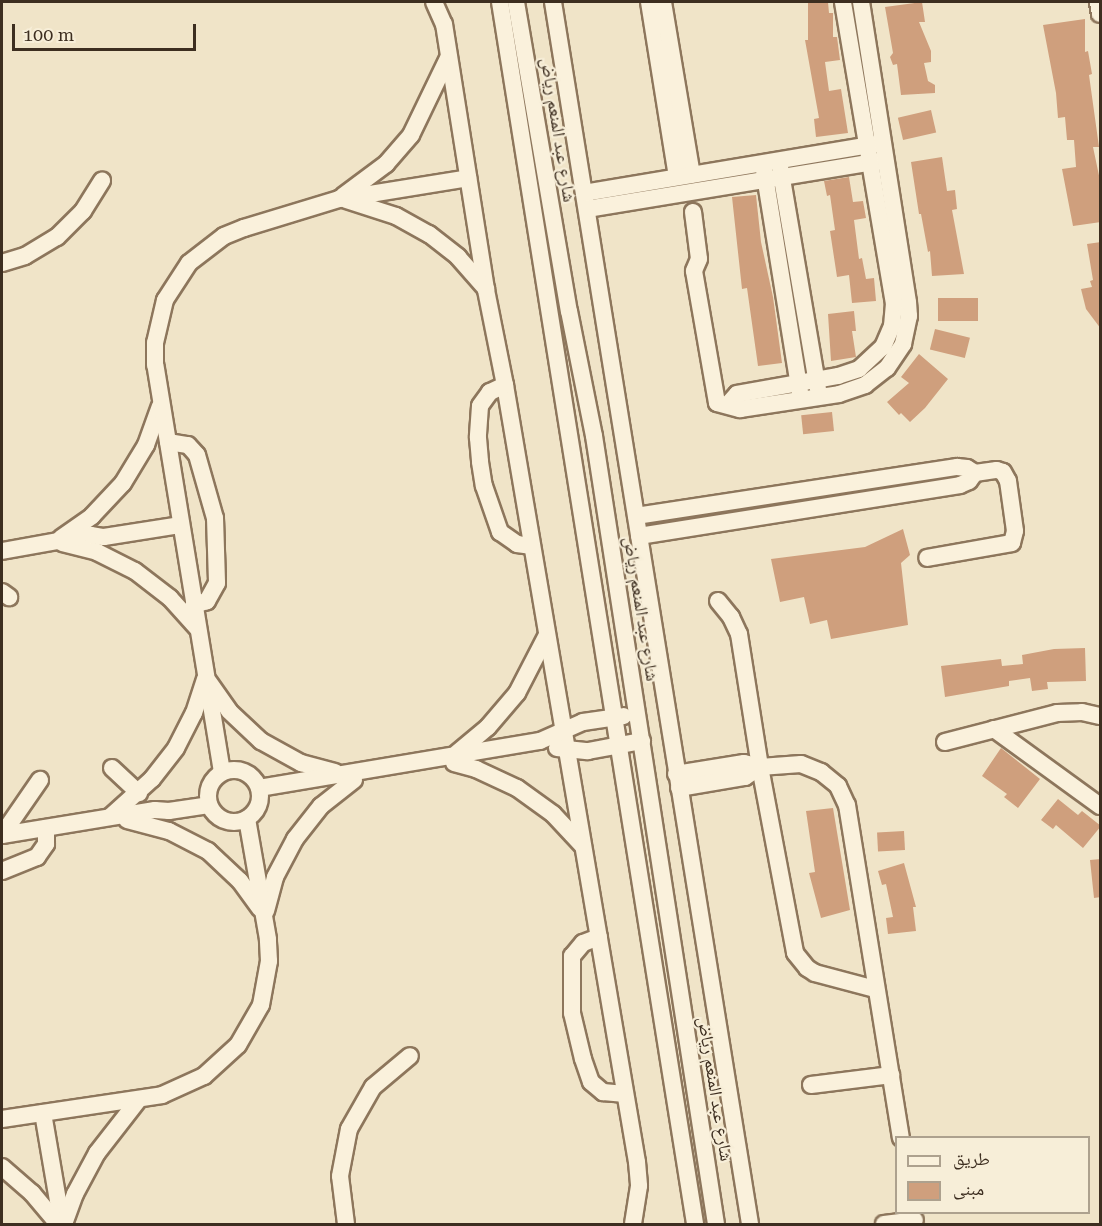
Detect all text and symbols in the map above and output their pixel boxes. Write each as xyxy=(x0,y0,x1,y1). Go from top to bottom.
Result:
scale bar xyxy=(15,12,200,50)
text: 100 m xyxy=(23,24,74,45)
street label: شارع عبد المنعم رياض xyxy=(536,56,580,204)
street label: شارع عبد المنعم رياض xyxy=(619,535,663,683)
street label: شارع عبد المنعم رياض xyxy=(693,1015,737,1163)
legend xyxy=(895,1136,1090,1214)
text: طريق xyxy=(953,1148,990,1169)
text: مبنى xyxy=(953,1178,984,1199)

